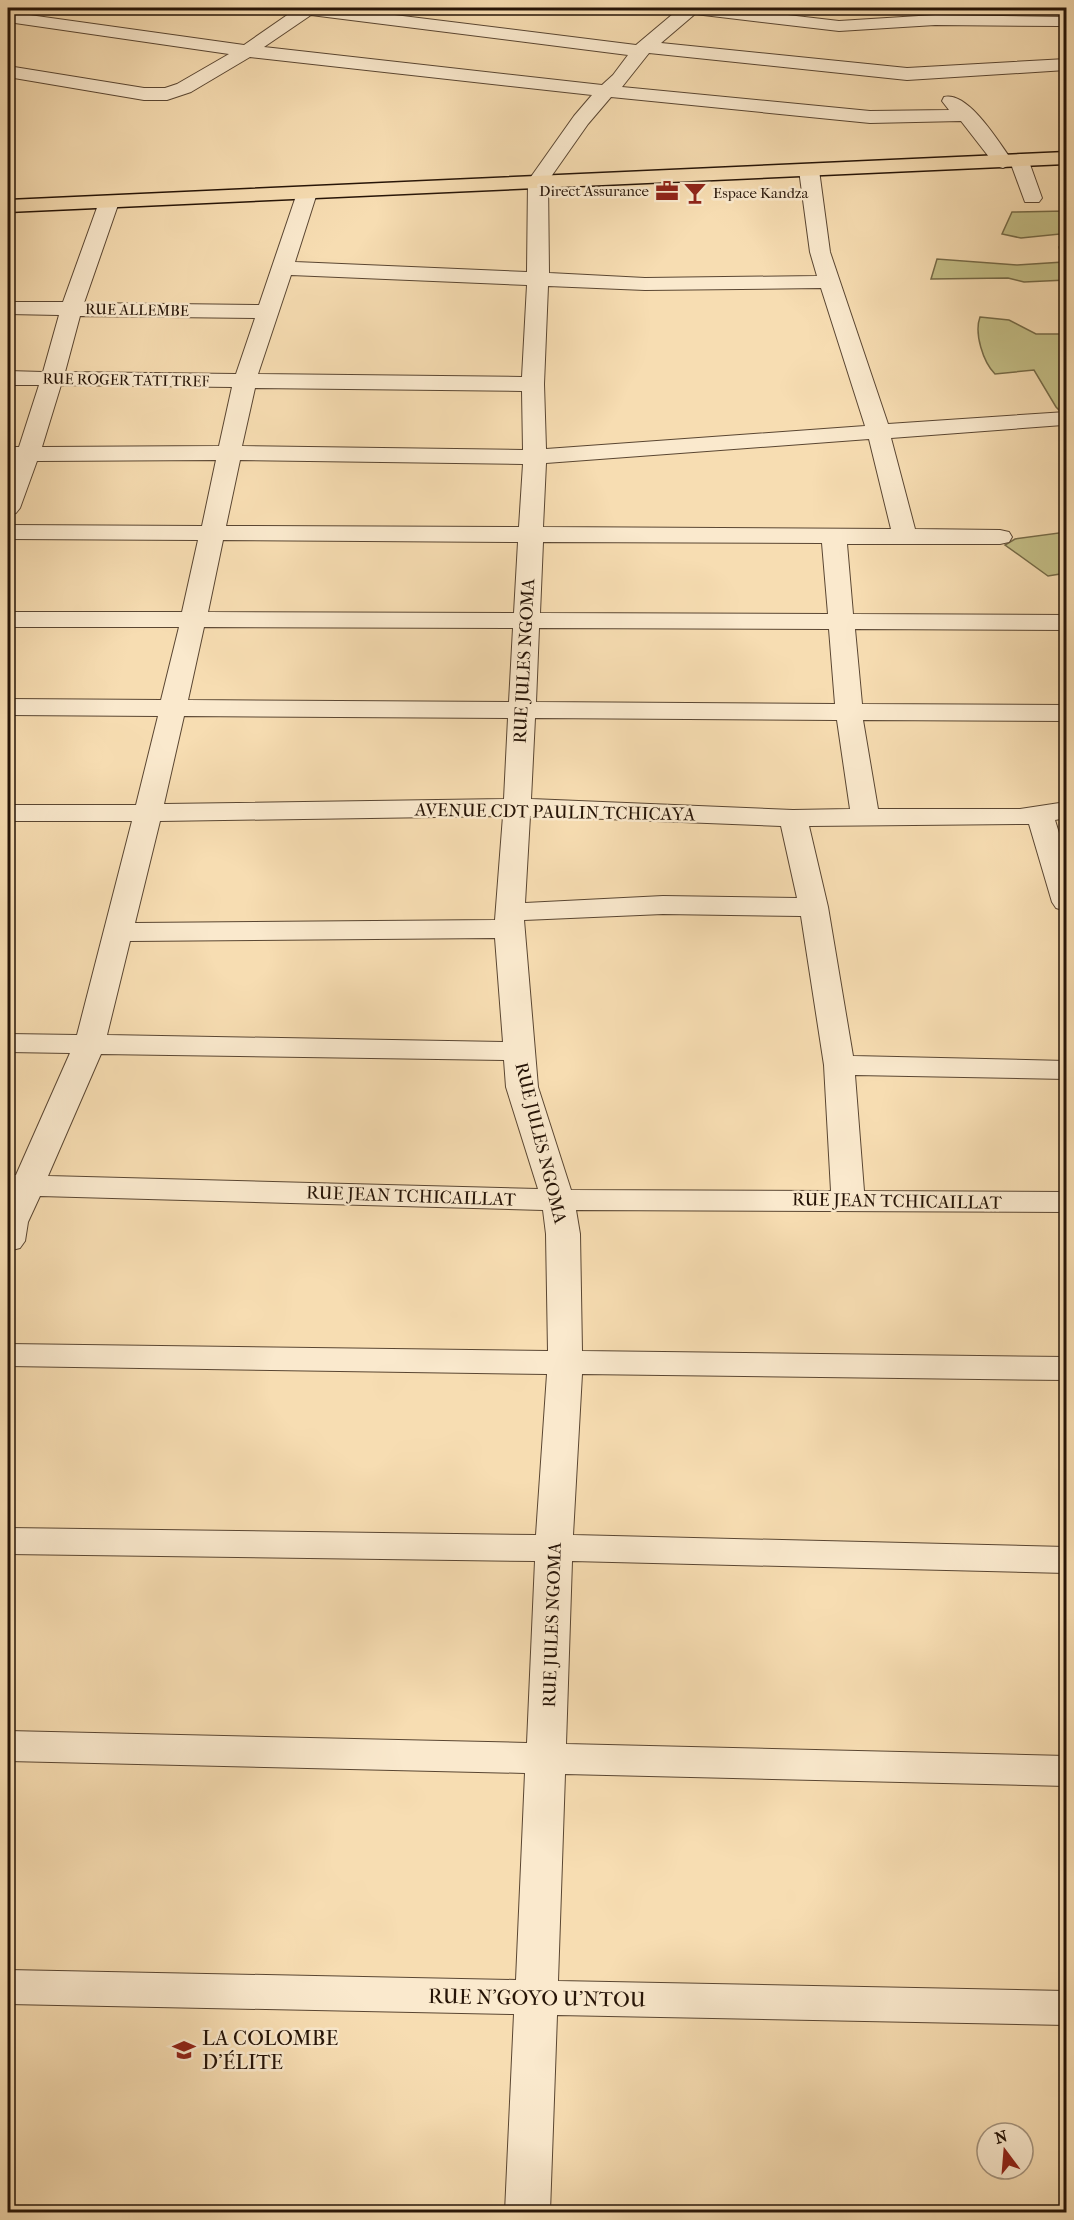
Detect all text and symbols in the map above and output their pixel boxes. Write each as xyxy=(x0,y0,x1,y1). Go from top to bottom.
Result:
office icon: Direct Assurance xyxy=(654,178,680,204)
bar icon: Espace Kandza xyxy=(682,180,708,206)
place label: Direct Assurance xyxy=(539,182,650,200)
place label: Espace Kandza xyxy=(713,184,809,202)
street label: RUE ALLEMBE xyxy=(85,300,189,320)
street label: RUE ROGER TATI TREF xyxy=(42,370,210,390)
street label: RUE JULES NGOMA xyxy=(510,578,539,744)
street label: AVENUE CDT PAULIN TCHICAYA xyxy=(414,800,696,825)
street label: RUE JULES NGOMA xyxy=(510,1060,571,1226)
street label: RUE JEAN TCHICAILLAT xyxy=(306,1182,517,1211)
street label: RUE JEAN TCHICAILLAT xyxy=(792,1189,1003,1214)
street label: RUE JULES NGOMA xyxy=(539,1542,566,1708)
street label: RUE N'GOYO U'NTOU xyxy=(428,1984,647,2012)
place label: LA COLOMBE D'ÉLITE xyxy=(202,2026,338,2074)
school or university icon: LA COLOMBE D'ÉLITE xyxy=(171,2037,197,2063)
north arrow xyxy=(975,2121,1035,2181)
text: N xyxy=(993,2126,1010,2148)

